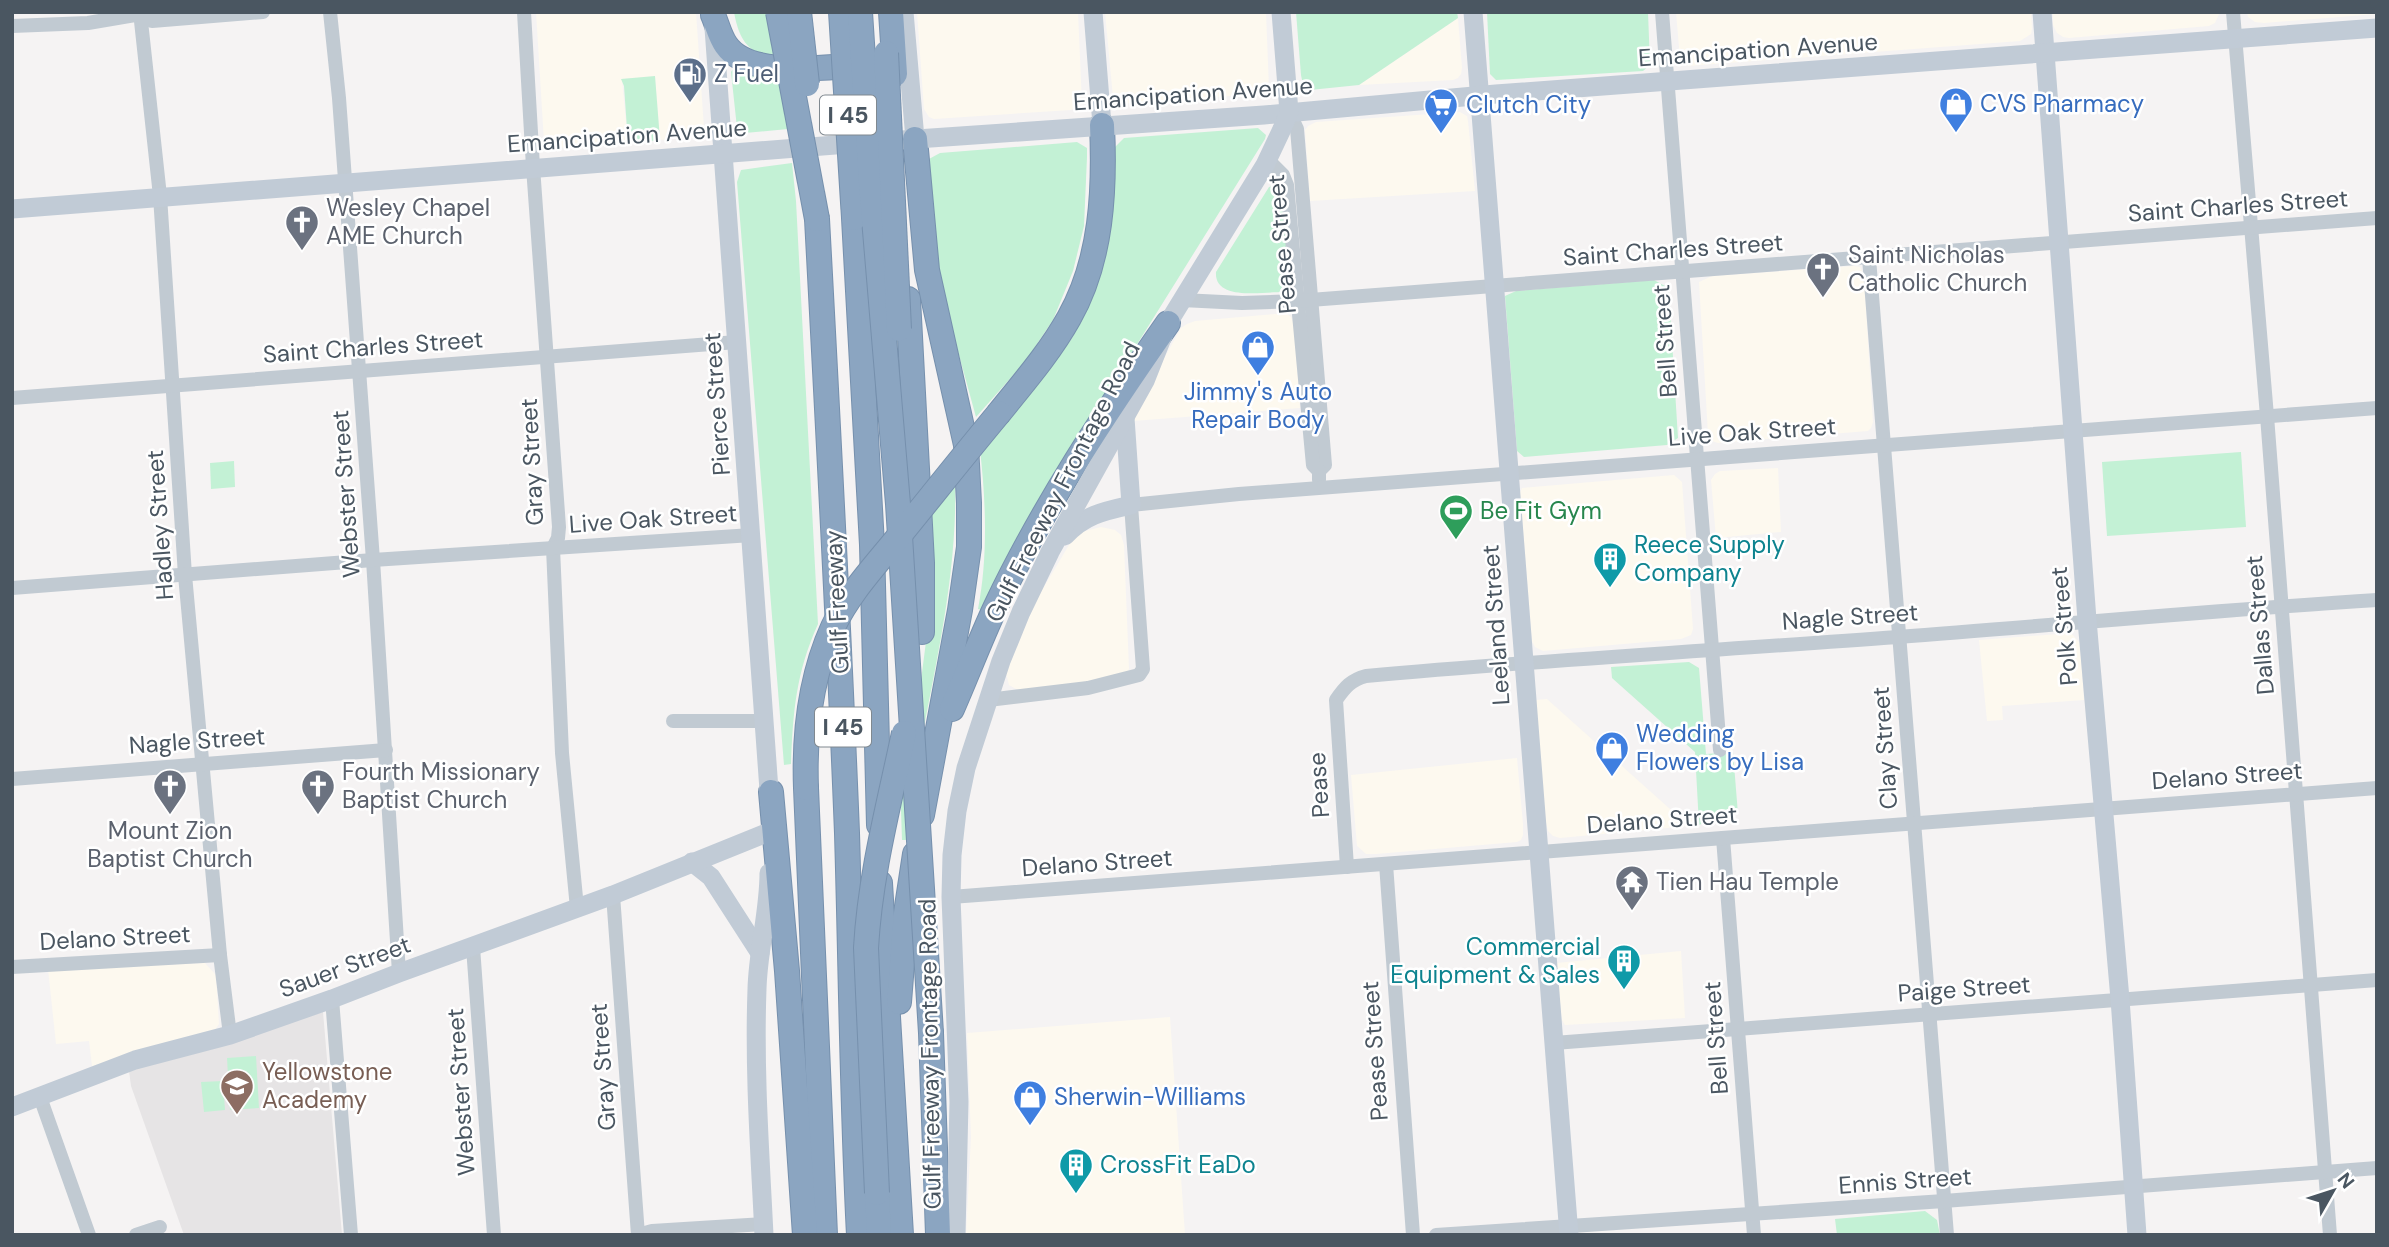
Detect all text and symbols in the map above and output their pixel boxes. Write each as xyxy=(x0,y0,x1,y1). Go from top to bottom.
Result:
street label: Emancipation Avenue xyxy=(1637,26,1879,73)
fuel station icon: Z Fuel xyxy=(671,55,709,104)
place label: Z Fuel xyxy=(714,58,779,89)
street label: Emancipation Avenue xyxy=(1072,70,1314,117)
shop icon: CVS Pharmacy xyxy=(1937,85,1975,134)
supermarket icon: Clutch City xyxy=(1422,86,1460,135)
place label: CVS Pharmacy xyxy=(1980,88,2144,119)
place label: Clutch City xyxy=(1466,89,1591,120)
road number: I 45 xyxy=(820,96,876,134)
street label: Emancipation Avenue xyxy=(506,112,748,159)
street label: Pease Street xyxy=(1260,173,1303,315)
street label: Saint Charles Street xyxy=(2127,182,2349,229)
place label: Wesley Chapel AME Church xyxy=(326,192,490,251)
church icon: Wesley Chapel AME Church xyxy=(283,203,321,252)
street label: Saint Charles Street xyxy=(1562,226,1784,273)
place label: Saint Nicholas Catholic Church xyxy=(1848,239,2027,298)
church icon: Saint Nicholas Catholic Church xyxy=(1804,250,1842,299)
street label: Bell Street xyxy=(1645,283,1684,399)
street label: Saint Charles Street xyxy=(262,323,484,370)
shop icon: Jimmy's Auto Repair Body xyxy=(1239,328,1277,377)
street label: Pierce Street xyxy=(696,331,737,477)
street label: Gulf Freeway Frontage Road xyxy=(978,336,1147,627)
place label: Jimmy's Auto Repair Body xyxy=(1184,376,1332,435)
street label: Gray Street xyxy=(513,398,550,527)
street label: Webster Street xyxy=(324,409,367,579)
street label: Live Oak Street xyxy=(1667,410,1837,453)
street label: Hadley Street xyxy=(139,449,180,601)
sports icon: Be Fit Gym xyxy=(1437,492,1475,541)
place label: Be Fit Gym xyxy=(1480,495,1602,526)
street label: Live Oak Street xyxy=(568,497,738,540)
street label: Gulf Freeway xyxy=(817,529,856,675)
place label: Reece Supply Company xyxy=(1634,529,1785,588)
building icon: Reece Supply Company xyxy=(1591,540,1629,589)
street label: Leeland Street xyxy=(1474,544,1517,706)
street label: Dallas Street xyxy=(2238,554,2281,696)
street label: Polk Street xyxy=(2043,565,2084,687)
street label: Nagle Street xyxy=(1781,596,1919,637)
street label: Clay Street xyxy=(1865,686,1904,810)
road number: I 45 xyxy=(815,708,871,747)
place label: Wedding Flowers by Lisa xyxy=(1636,718,1804,777)
street label: Nagle Street xyxy=(128,720,266,761)
shop icon: Wedding Flowers by Lisa xyxy=(1593,729,1631,778)
street label: Pease xyxy=(1301,751,1336,819)
street label: Delano Street xyxy=(2151,755,2303,796)
place label: Fourth Missionary Baptist Church xyxy=(342,756,540,815)
church icon: Mount Zion Baptist Church xyxy=(151,767,189,816)
church icon: Fourth Missionary Baptist Church xyxy=(299,767,337,816)
street label: Delano Street xyxy=(1586,799,1738,840)
place label: Mount Zion Baptist Church xyxy=(87,815,253,874)
street label: Delano Street xyxy=(1021,842,1173,883)
temple icon: Tien Hau Temple xyxy=(1613,863,1651,912)
place label: Tien Hau Temple xyxy=(1656,866,1839,897)
street label: Gulf Freeway Frontage Road xyxy=(911,898,948,1210)
street label: Delano Street xyxy=(39,918,191,957)
street label: Sauer Street xyxy=(275,928,415,1005)
place label: Commercial Equipment & Sales xyxy=(1390,931,1600,990)
building icon: Commercial Equipment & Sales xyxy=(1605,942,1643,991)
street label: Paige Street xyxy=(1896,968,2031,1009)
street label: Pease Street xyxy=(1354,980,1395,1122)
street label: Bell Street xyxy=(1696,980,1735,1096)
street label: Gray Street xyxy=(583,1002,622,1132)
street label: Webster Street xyxy=(439,1007,482,1177)
place label: Yellowstone Academy xyxy=(262,1056,393,1115)
school or university icon: Yellowstone Academy xyxy=(218,1067,256,1116)
shop icon: Sherwin-Williams xyxy=(1011,1078,1049,1127)
place label: Sherwin-Williams xyxy=(1054,1081,1246,1112)
building icon: CrossFit EaDo xyxy=(1057,1146,1095,1195)
place label: CrossFit EaDo xyxy=(1100,1149,1256,1180)
north arrow xyxy=(2298,1156,2368,1226)
street label: Ennis Street xyxy=(1837,1160,1973,1201)
text: N xyxy=(2332,1167,2360,1194)

